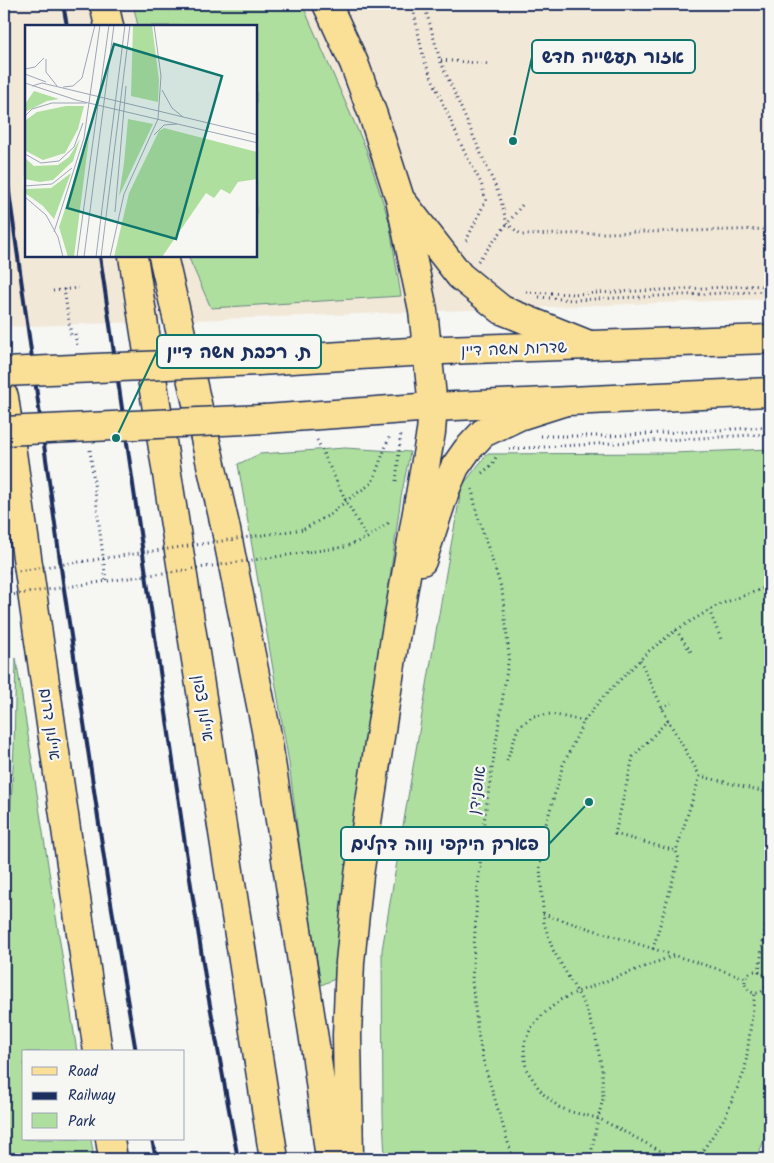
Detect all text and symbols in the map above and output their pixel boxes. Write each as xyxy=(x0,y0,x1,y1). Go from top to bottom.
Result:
inset map xyxy=(25,25,258,258)
callout: אזור תעשייה חדש xyxy=(532,40,695,73)
text: אזור תעשייה חדש xyxy=(542,44,684,73)
callout: ת. רכבת משה דיין xyxy=(157,335,321,368)
street label: שדרות משה דיין xyxy=(460,335,568,364)
text: ת. רכבת משה דיין xyxy=(167,339,311,368)
street label: איילון צפון xyxy=(185,673,220,743)
street label: איילון דרום xyxy=(32,687,67,762)
street label: אופנידן xyxy=(462,764,493,816)
callout: פארק היקפי נווה דקלים xyxy=(341,827,549,860)
text: פארק היקפי נווה דקלים xyxy=(351,831,539,860)
legend xyxy=(22,1050,185,1140)
text: Road xyxy=(68,1060,99,1084)
text: Railway xyxy=(68,1084,116,1108)
text: Park xyxy=(68,1110,96,1134)

